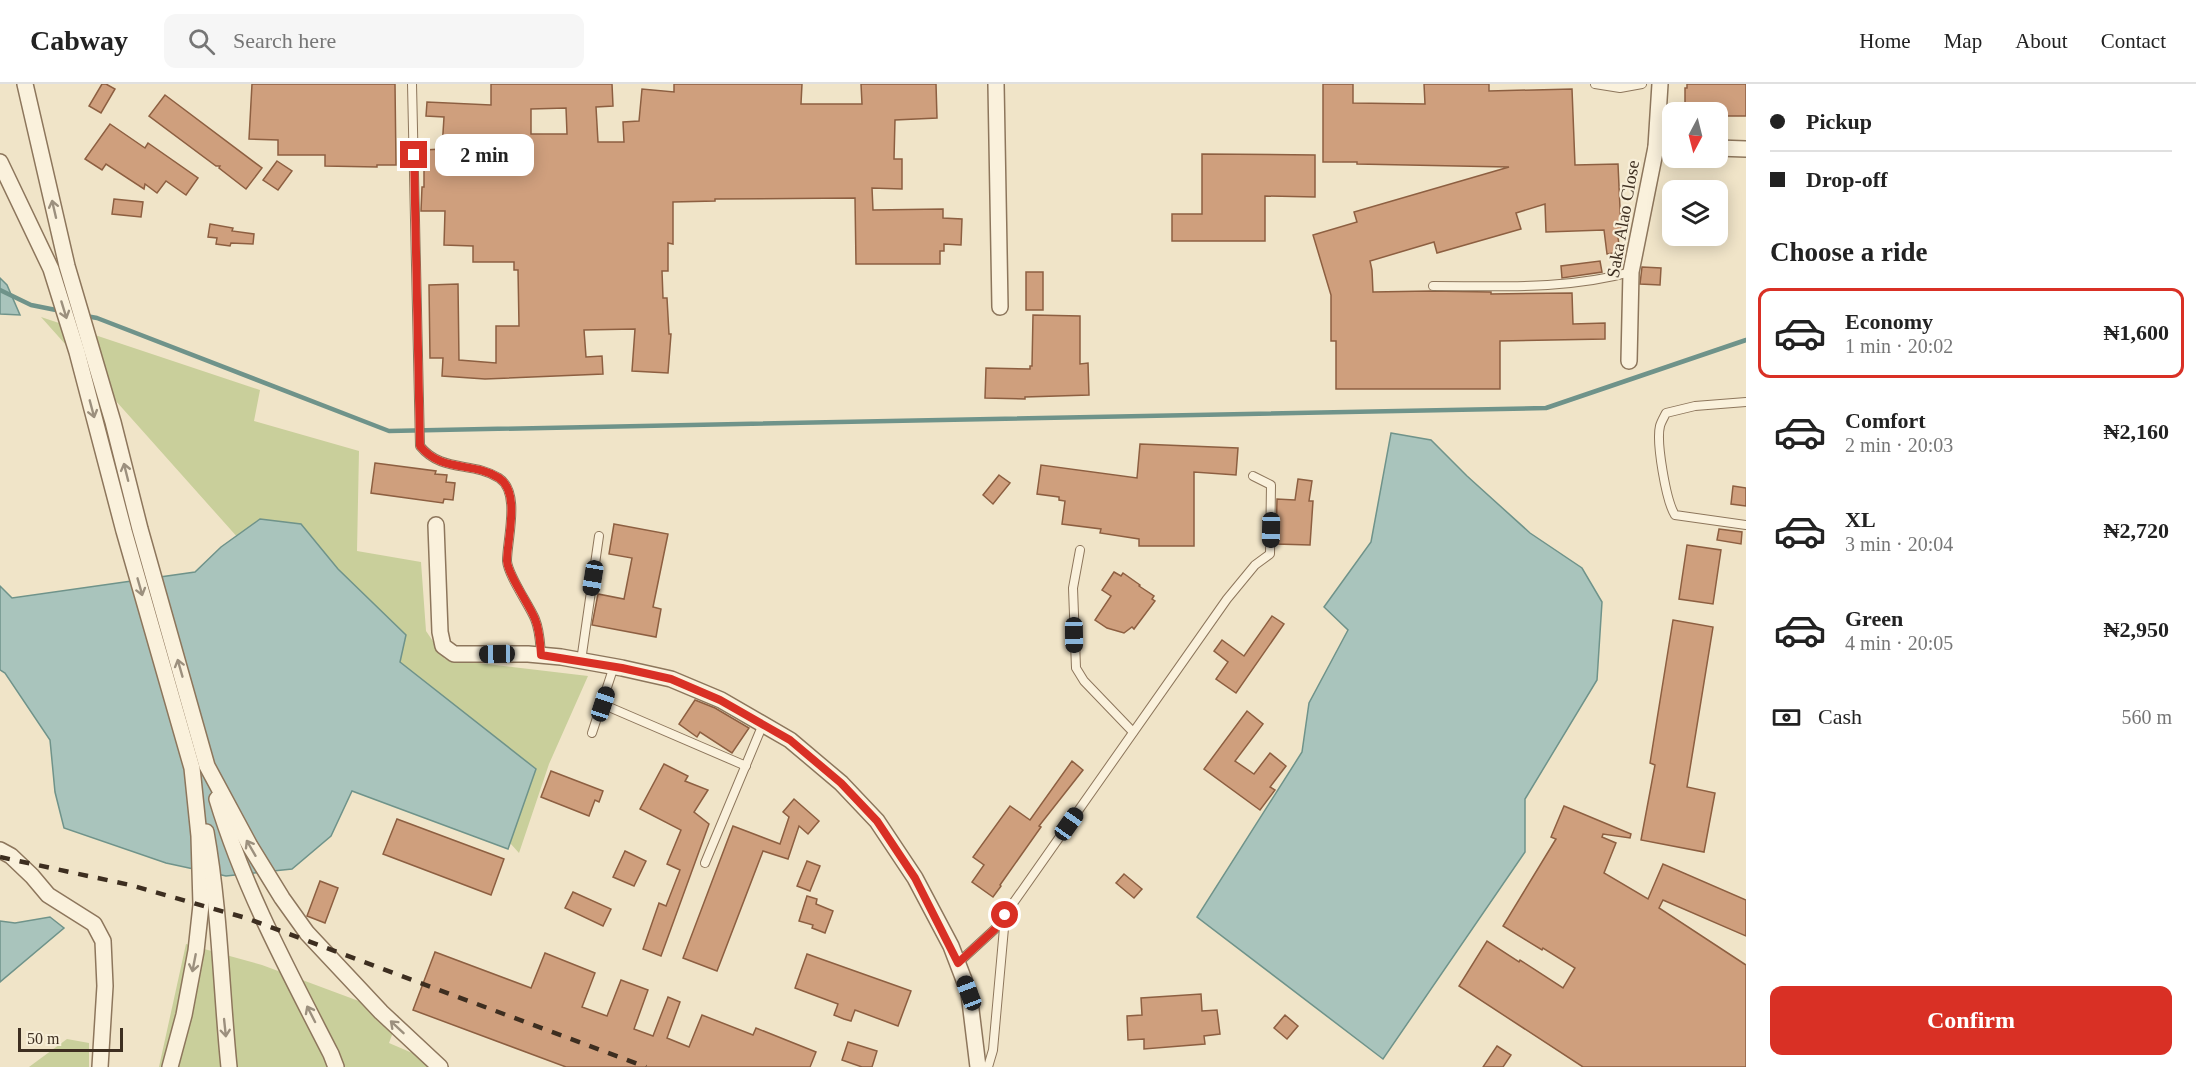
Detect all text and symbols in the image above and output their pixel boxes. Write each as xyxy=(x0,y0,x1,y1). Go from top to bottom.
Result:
search box xyxy=(164,14,584,68)
text: Cabway xyxy=(30,25,128,56)
icon: search xyxy=(185,25,218,58)
text: Search here xyxy=(233,28,336,53)
text: Home xyxy=(1859,29,1911,53)
text: Map xyxy=(1944,29,1982,53)
text: About xyxy=(2015,29,2068,53)
text: Contact xyxy=(2101,29,2166,53)
north arrow xyxy=(1662,102,1728,168)
map controls xyxy=(1662,102,1728,246)
text: Pickup xyxy=(1806,109,1872,134)
callout: 2 min xyxy=(435,134,534,176)
route end xyxy=(400,141,427,168)
text: 2 min xyxy=(460,144,509,166)
street label: Saka Alao Close xyxy=(1603,159,1643,279)
text: Drop-off xyxy=(1806,167,1887,192)
button: layers xyxy=(1662,180,1728,246)
one-way arrow xyxy=(48,200,59,220)
text: Choose a ride xyxy=(1770,237,1928,267)
one-way arrow xyxy=(59,300,70,319)
icon: car xyxy=(1773,306,1827,360)
text: Economy xyxy=(1845,309,1933,334)
text: ₦1,600 xyxy=(2104,320,2169,345)
text: 1 min · 20:02 xyxy=(1845,335,1953,357)
one-way arrow xyxy=(86,399,98,418)
icon: car xyxy=(1773,405,1827,459)
text: Comfort xyxy=(1845,408,1926,433)
text: ₦2,160 xyxy=(2104,419,2169,444)
text: 2 min · 20:03 xyxy=(1845,434,1953,456)
one-way arrow xyxy=(119,463,131,482)
icon: car xyxy=(1773,504,1827,558)
text: XL xyxy=(1845,507,1876,532)
car xyxy=(1262,512,1280,548)
text: ₦2,720 xyxy=(2104,518,2169,543)
text: 3 min · 20:04 xyxy=(1845,533,1953,555)
car xyxy=(581,559,605,597)
one-way arrow xyxy=(135,577,147,596)
icon: car xyxy=(1773,603,1827,657)
text: Green xyxy=(1845,606,1903,631)
car xyxy=(1065,617,1083,653)
text: ₦2,950 xyxy=(2104,617,2169,642)
text: 4 min · 20:05 xyxy=(1845,632,1953,654)
car xyxy=(479,645,515,663)
one-way arrow xyxy=(174,659,185,678)
car xyxy=(589,684,617,724)
icon: cash xyxy=(1770,701,1803,734)
text: Cash xyxy=(1818,704,1862,729)
text: 560 m xyxy=(2121,706,2172,728)
car xyxy=(1051,804,1087,844)
one-way arrow xyxy=(245,840,257,857)
route start xyxy=(991,901,1018,928)
one-way arrow xyxy=(188,953,199,973)
car xyxy=(954,973,984,1013)
button: Confirm xyxy=(1770,986,2172,1055)
one-way arrow xyxy=(305,1006,317,1023)
one-way arrow xyxy=(220,1018,231,1038)
one-way arrow xyxy=(390,1020,405,1035)
scale bar xyxy=(18,1025,123,1052)
text: 50 m xyxy=(27,1030,59,1047)

